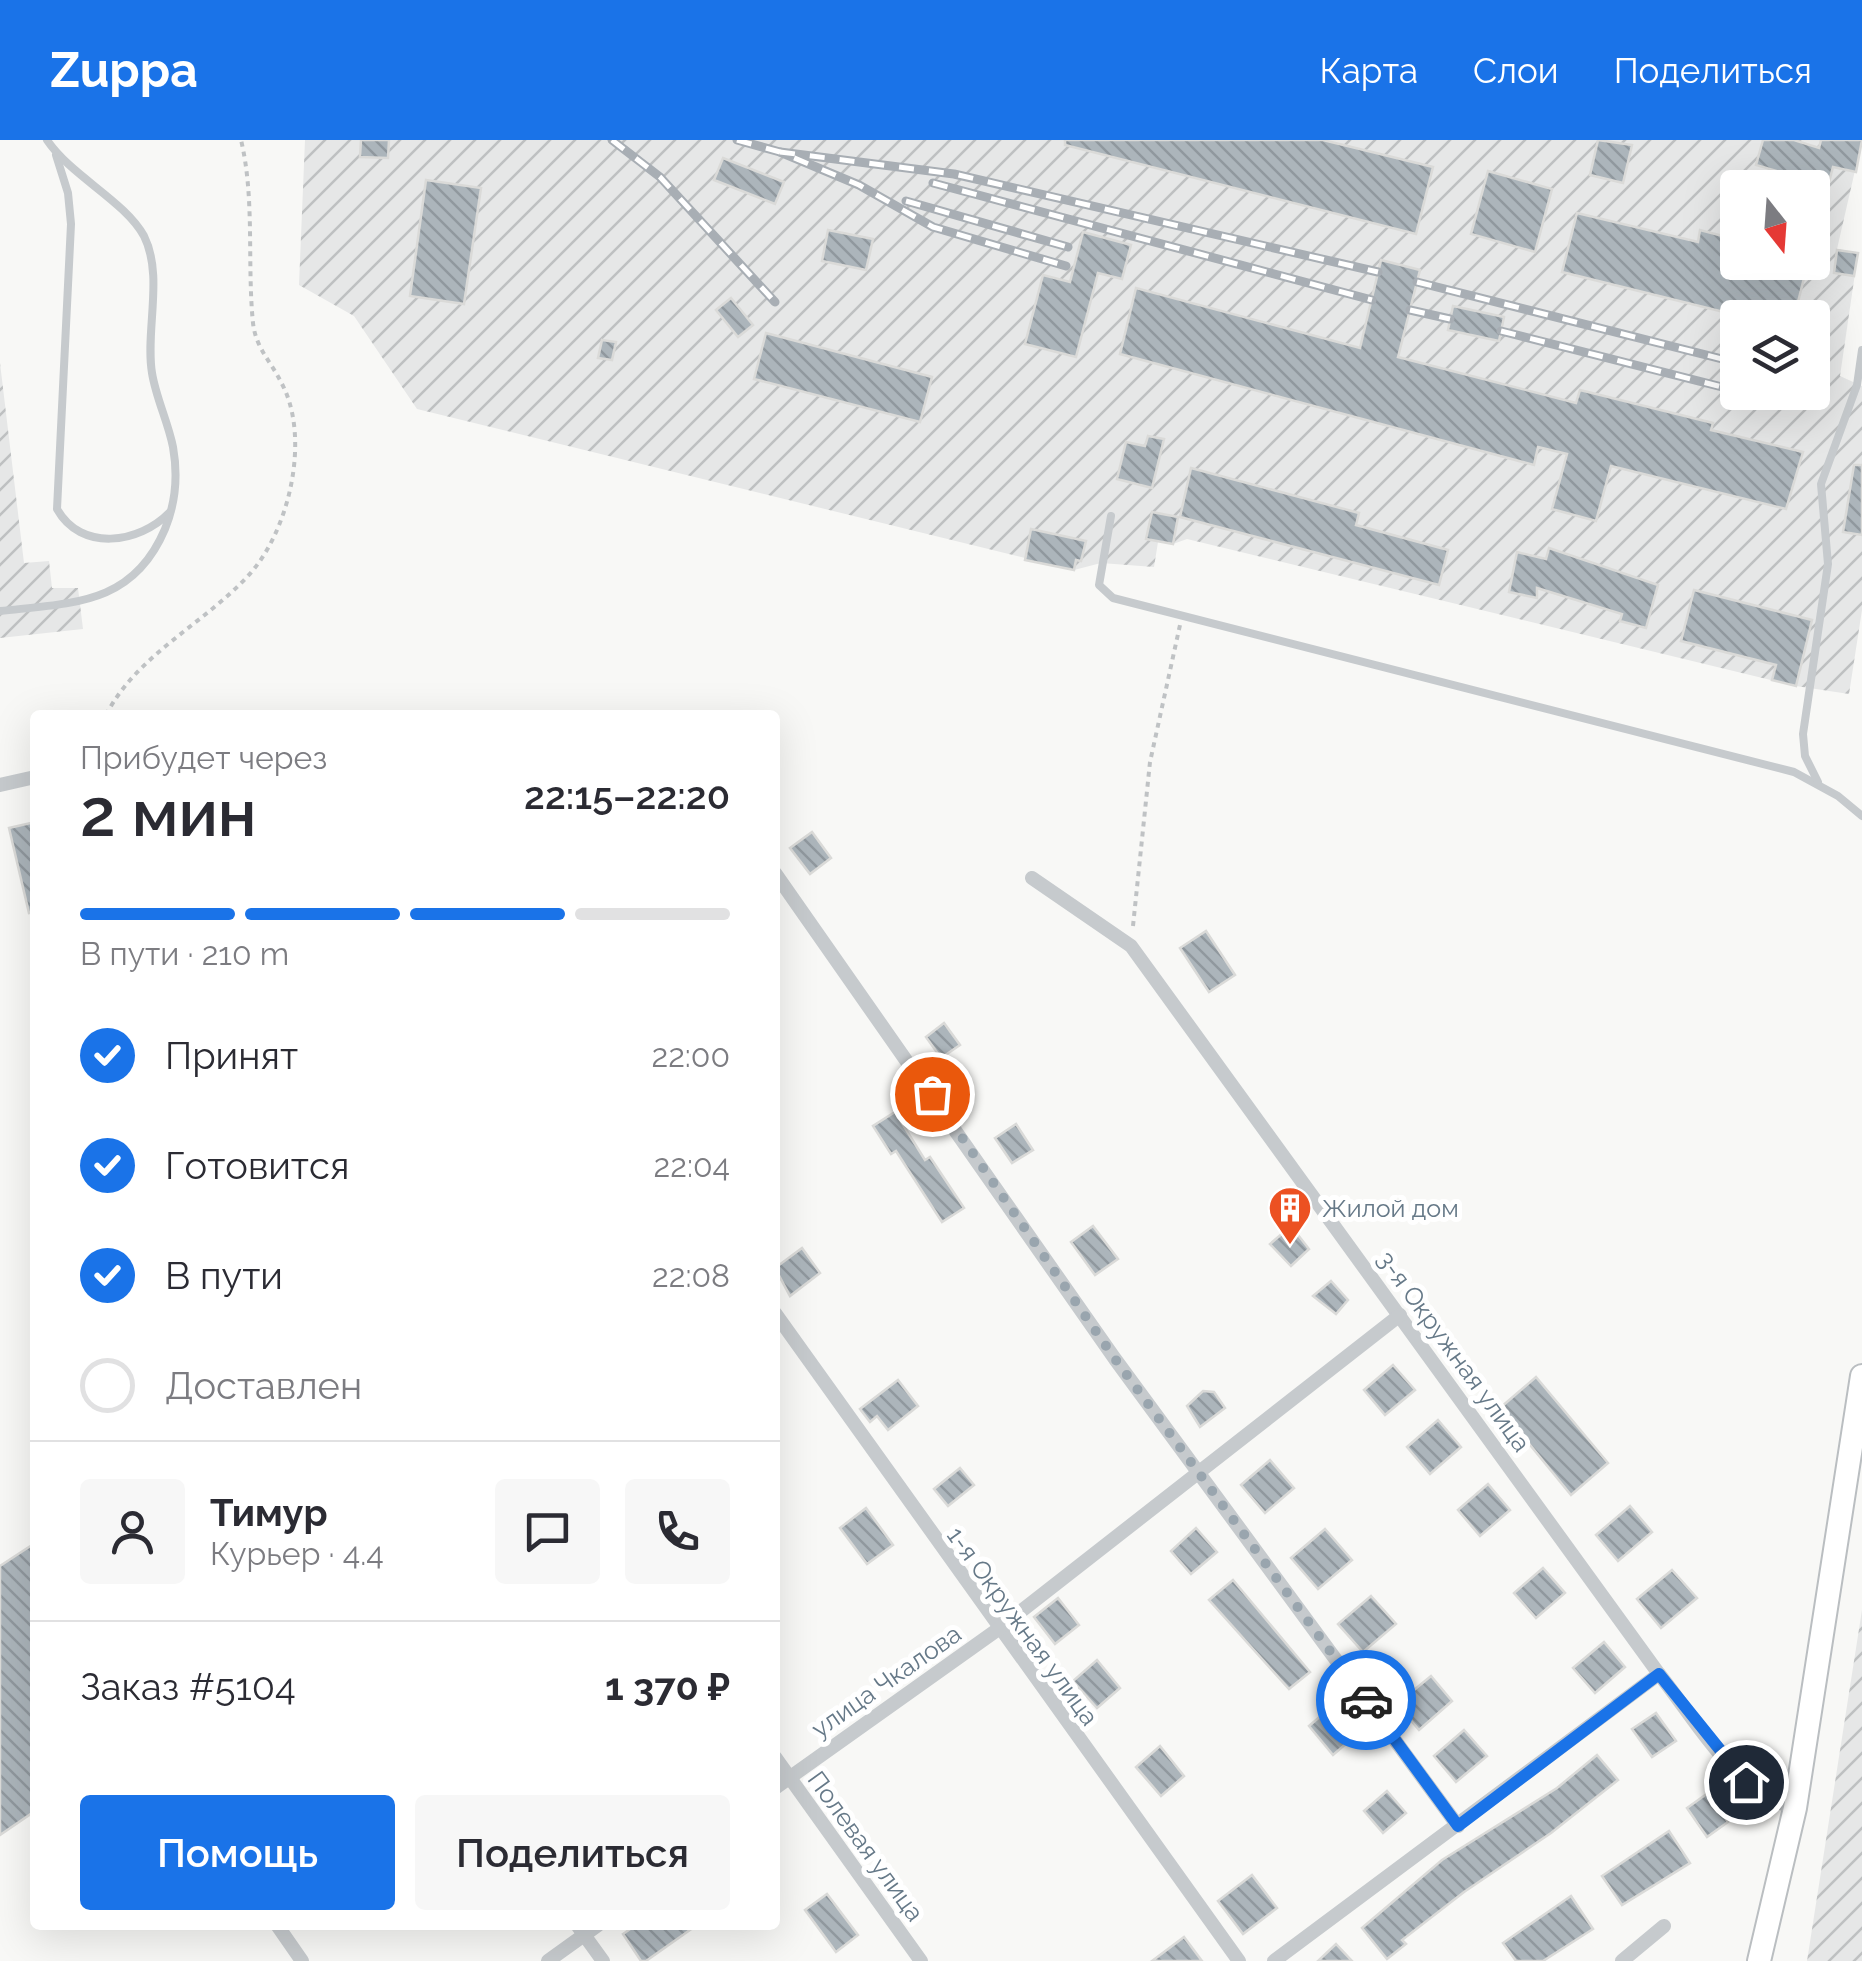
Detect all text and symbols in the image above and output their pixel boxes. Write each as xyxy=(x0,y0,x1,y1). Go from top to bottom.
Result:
text: Zuppa xyxy=(50,42,198,98)
text: Карта xyxy=(1320,50,1418,91)
text: Слои xyxy=(1473,50,1559,91)
text: Поделиться xyxy=(1614,50,1812,91)
north arrow xyxy=(1720,170,1830,280)
map controls xyxy=(1720,170,1830,410)
button: layers xyxy=(1720,300,1830,410)
text: Прибудет через xyxy=(80,739,327,776)
text: 22:15–22:20 xyxy=(524,773,730,818)
text: 2 мин xyxy=(80,775,257,851)
text: В пути · 210 m xyxy=(80,935,289,972)
icon: check xyxy=(80,1028,135,1083)
text: Принят xyxy=(165,1033,298,1078)
text: 22:00 xyxy=(651,1037,730,1074)
pin xyxy=(890,1052,975,1137)
icon: bag xyxy=(905,1067,960,1122)
icon: check xyxy=(80,1138,135,1193)
text: Готовится xyxy=(165,1143,349,1188)
text: 22:04 xyxy=(654,1147,730,1184)
building icon: Жилой дом xyxy=(1267,1185,1313,1246)
place label: Жилой дом xyxy=(1322,1193,1459,1223)
street label: 3-я Окружная улица xyxy=(1371,1245,1537,1457)
icon: check xyxy=(80,1248,135,1303)
text: В пути xyxy=(165,1253,283,1298)
text: 22:08 xyxy=(652,1257,730,1294)
text: Доставлен xyxy=(165,1363,362,1408)
button: person xyxy=(80,1479,185,1584)
button: chat xyxy=(495,1479,600,1584)
button: phone xyxy=(625,1479,730,1584)
text: Тимур xyxy=(210,1490,328,1535)
street label: 1-я Окружная улица xyxy=(941,1521,1105,1731)
text: Курьер · 4.4 xyxy=(210,1535,384,1572)
street label: улица Чкалова xyxy=(805,1618,967,1744)
courier xyxy=(1316,1650,1416,1750)
text: Заказ #5104 xyxy=(80,1664,296,1709)
text: 1 370 ₽ xyxy=(605,1664,730,1709)
icon: car xyxy=(1339,1673,1394,1728)
pin xyxy=(1704,1740,1789,1825)
icon: home xyxy=(1719,1755,1774,1810)
street label: Полевая улица xyxy=(802,1765,930,1927)
button: Помощь xyxy=(80,1795,395,1910)
button: Поделиться xyxy=(415,1795,730,1910)

